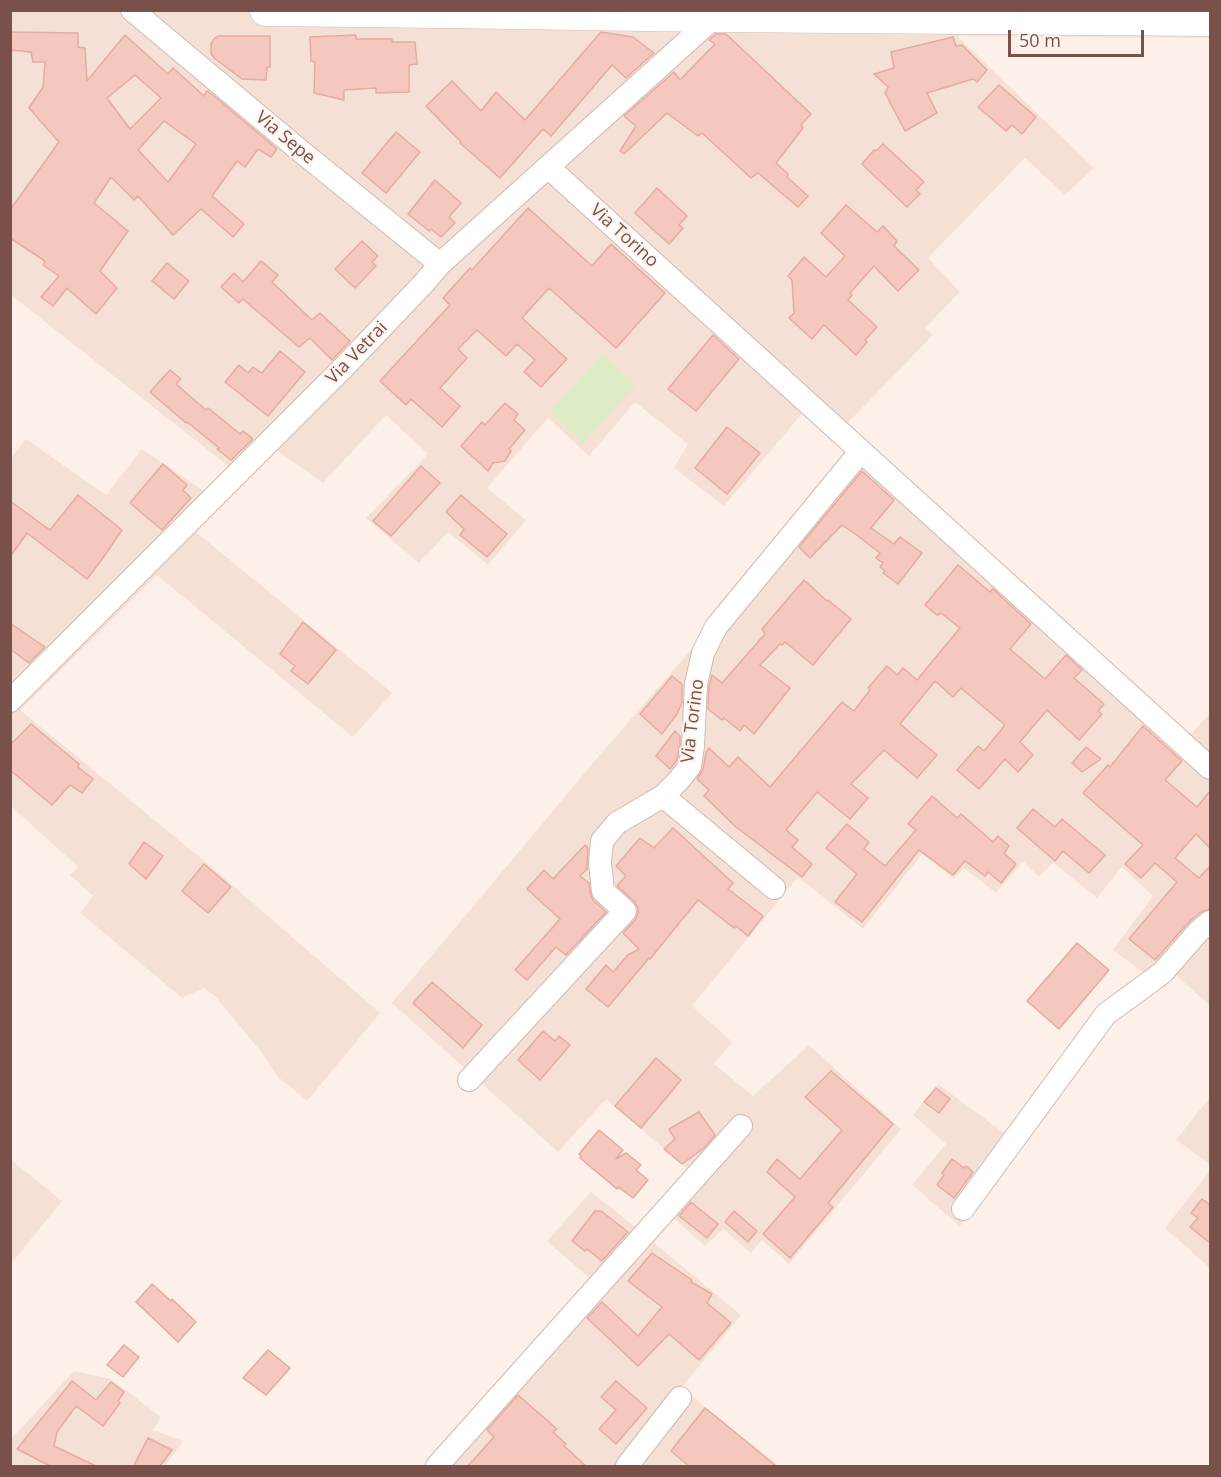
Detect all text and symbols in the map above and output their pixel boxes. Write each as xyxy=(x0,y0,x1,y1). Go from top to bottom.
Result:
scale bar xyxy=(1011,18,1148,56)
text: 50 m xyxy=(1019,28,1061,52)
street label: Via Sepe xyxy=(251,107,319,169)
street label: Via Torino xyxy=(585,200,663,272)
street label: Via Vetrai xyxy=(322,317,392,389)
street label: Via Torino xyxy=(677,678,709,764)

